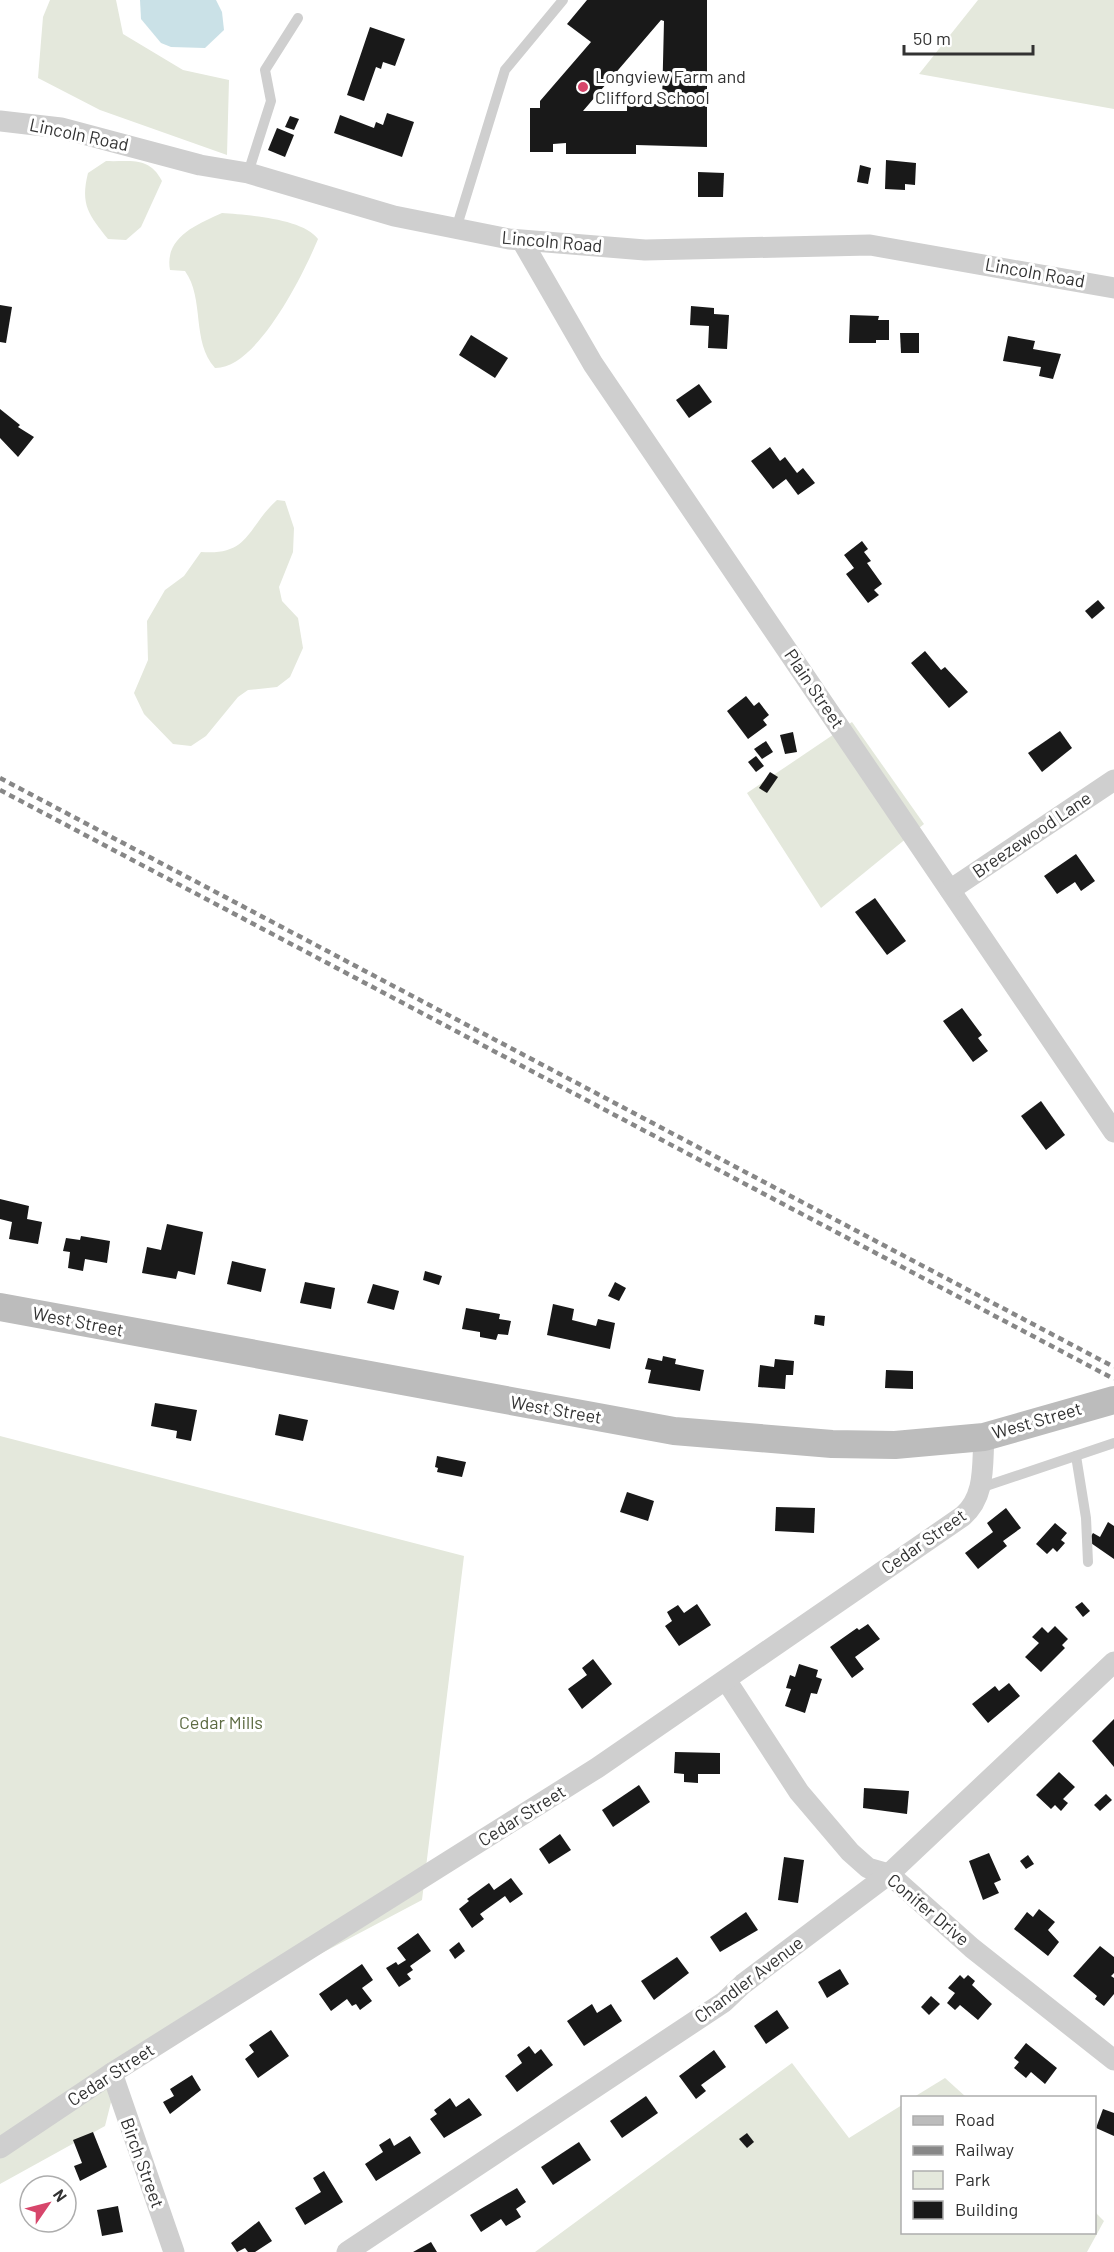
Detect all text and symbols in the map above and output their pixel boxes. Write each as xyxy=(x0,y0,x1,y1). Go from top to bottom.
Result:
scale bar xyxy=(904,18,1033,56)
text: 50 m xyxy=(913,27,951,49)
place label: Longview Farm and Clifford School xyxy=(595,65,746,108)
marker: Longview Farm and Clifford School xyxy=(576,80,590,94)
street label: Lincoln Road xyxy=(28,113,131,155)
street label: Lincoln Road xyxy=(501,226,603,256)
street label: Lincoln Road xyxy=(984,252,1087,292)
street label: Plain Street xyxy=(780,645,849,732)
street label: Breezewood Lane xyxy=(968,786,1095,882)
street label: West Street xyxy=(31,1301,126,1341)
street label: West Street xyxy=(509,1390,604,1428)
street label: West Street xyxy=(989,1397,1084,1443)
street label: Cedar Street xyxy=(877,1504,970,1579)
park label: Cedar Mills xyxy=(179,1711,263,1733)
street label: Cedar Street xyxy=(474,1780,569,1851)
street label: Conifer Drive xyxy=(883,1869,974,1950)
street label: Chandler Avenue xyxy=(690,1931,807,2027)
street label: Cedar Street xyxy=(63,2038,158,2110)
legend xyxy=(901,2096,1096,2234)
text: Road xyxy=(955,2108,995,2130)
street label: Birch Street xyxy=(117,2115,169,2211)
text: Railway xyxy=(955,2138,1014,2160)
text: Park xyxy=(955,2168,990,2190)
north arrow xyxy=(18,2174,78,2234)
text: N xyxy=(50,2185,72,2205)
text: Building xyxy=(955,2198,1018,2220)

